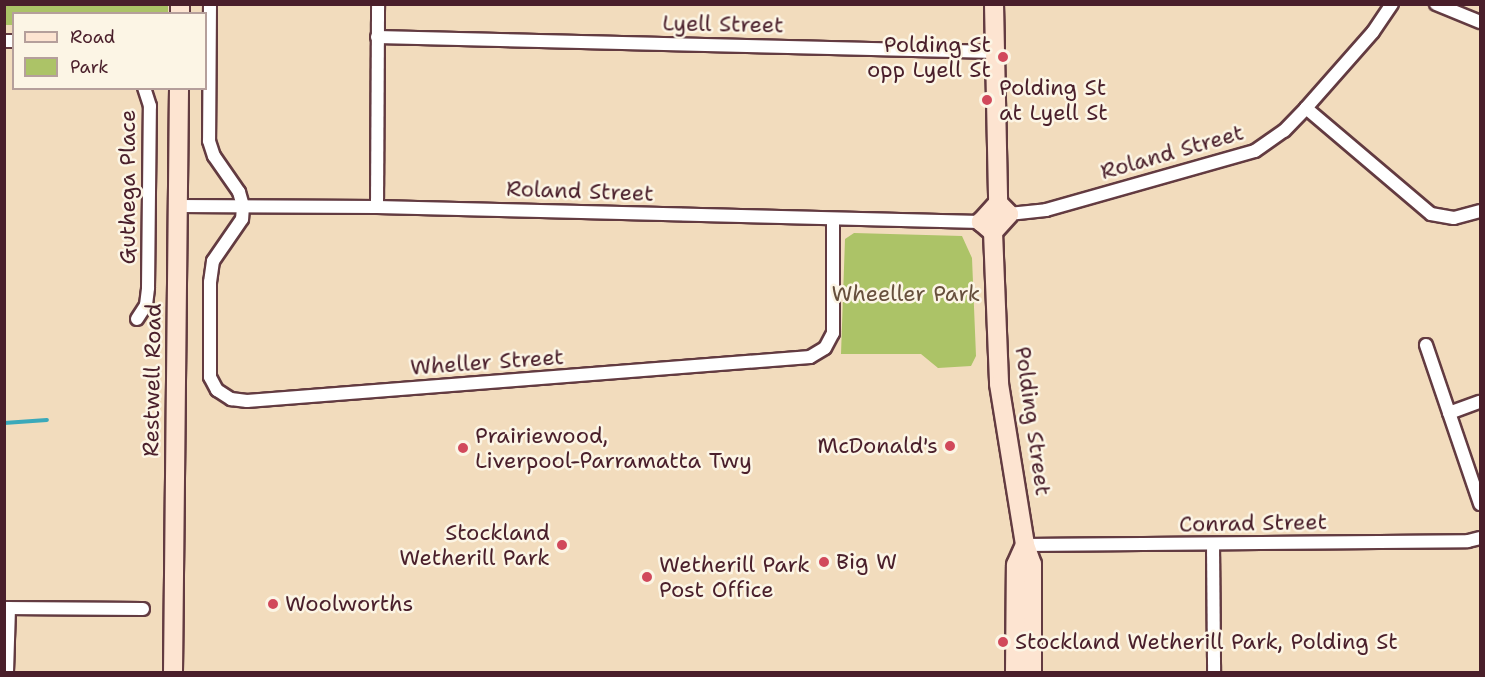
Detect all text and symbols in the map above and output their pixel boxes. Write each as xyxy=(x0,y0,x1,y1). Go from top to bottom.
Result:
street label: Lyell Street xyxy=(662,10,784,38)
legend xyxy=(12,12,207,90)
text: Road xyxy=(70,25,115,49)
place label: Polding St opp Lyell St xyxy=(867,31,991,82)
marker: Polding St opp Lyell St xyxy=(996,50,1010,64)
text: Park xyxy=(70,55,109,79)
place label: Polding St at Lyell St xyxy=(999,74,1108,125)
marker: Polding St at Lyell St xyxy=(980,93,994,107)
street label: Guthega Place xyxy=(115,110,141,264)
street label: Roland Street xyxy=(1097,119,1247,185)
street label: Roland Street xyxy=(506,175,654,207)
park label: Wheeller Park xyxy=(832,281,980,307)
street label: Restwell Road xyxy=(137,303,167,457)
street label: Wheller Street xyxy=(409,343,565,381)
street label: Polding Street xyxy=(1009,345,1057,497)
place label: Prairiewood, Liverpool-Parramatta Twy xyxy=(475,422,752,474)
place label: McDonald's xyxy=(817,433,938,459)
marker: McDonald's xyxy=(943,439,957,453)
marker: Prairiewood, Liverpool-Parramatta Twy xyxy=(456,441,470,455)
street label: Conrad Street xyxy=(1179,509,1327,537)
place label: Stockland Wetherill Park xyxy=(399,519,550,570)
marker: Stockland Wetherill Park xyxy=(555,538,569,552)
place label: Big W xyxy=(836,549,897,575)
place label: Wetherill Park Post Office xyxy=(659,551,810,602)
marker: Big W xyxy=(817,555,831,569)
marker: Wetherill Park Post Office xyxy=(640,570,654,584)
place label: Woolworths xyxy=(285,591,413,617)
marker: Woolworths xyxy=(266,597,280,611)
place label: Stockland Wetherill Park, Polding St xyxy=(1015,629,1398,655)
marker: Stockland Wetherill Park, Polding St xyxy=(996,635,1010,649)

